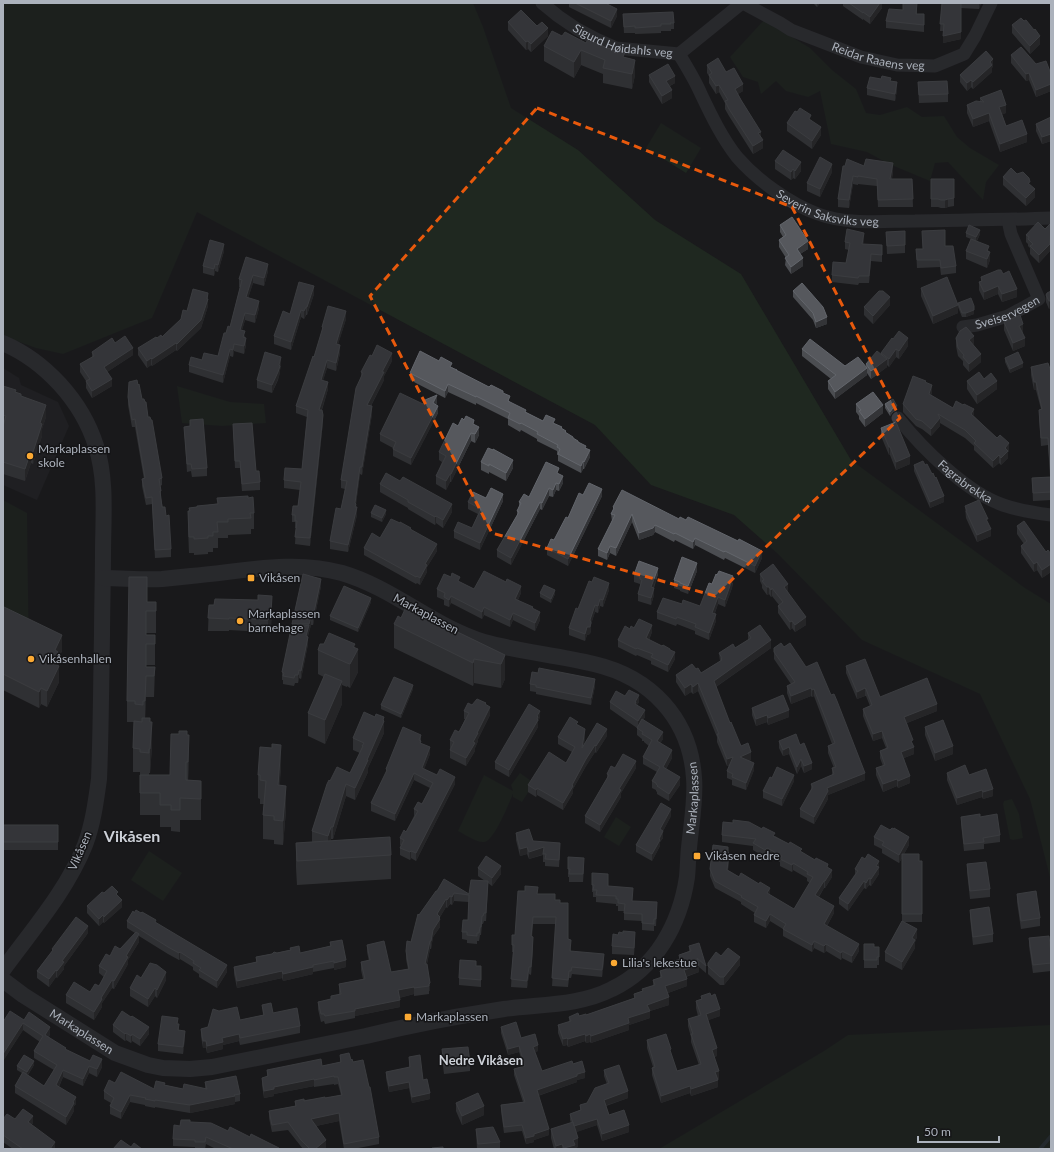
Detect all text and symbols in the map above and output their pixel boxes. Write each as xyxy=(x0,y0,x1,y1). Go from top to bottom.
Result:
street label: Sigurd Høidahls veg xyxy=(570,20,673,60)
street label: Reidar Raaens veg xyxy=(830,38,925,73)
street label: Severin Saksviks veg xyxy=(774,186,879,229)
street label: Sveiservegen xyxy=(973,292,1042,332)
place label: Markaplassen skole xyxy=(38,441,110,470)
marker: Markaplassen skole xyxy=(25,451,35,461)
street label: Fagrabrekka xyxy=(935,457,995,506)
place label: Vikåsen xyxy=(259,570,300,585)
marker: Vikåsen xyxy=(246,573,256,583)
street label: Markaplassen xyxy=(391,590,462,637)
place label: Markaplassen barnehage xyxy=(248,606,320,635)
marker: Markaplassen barnehage xyxy=(235,616,245,626)
place label: Vikåsenhallen xyxy=(39,651,112,666)
marker: Vikåsenhallen xyxy=(26,654,36,664)
street label: Markaplassen xyxy=(683,761,701,835)
district label: Vikåsen xyxy=(103,826,160,845)
street label: Vikåsen xyxy=(65,829,95,873)
place label: Vikåsen nedre xyxy=(705,848,780,863)
marker: Vikåsen nedre xyxy=(692,851,702,861)
place label: Lilia's lekestue xyxy=(622,955,697,970)
marker: Lilia's lekestue xyxy=(609,958,619,968)
street label: Markaplassen xyxy=(47,1006,116,1057)
place label: Markaplassen xyxy=(416,1009,488,1024)
marker: Markaplassen xyxy=(403,1012,413,1022)
district label: Nedre Vikåsen xyxy=(439,1052,523,1068)
scale bar xyxy=(918,1118,999,1144)
text: 50 m xyxy=(924,1124,951,1139)

